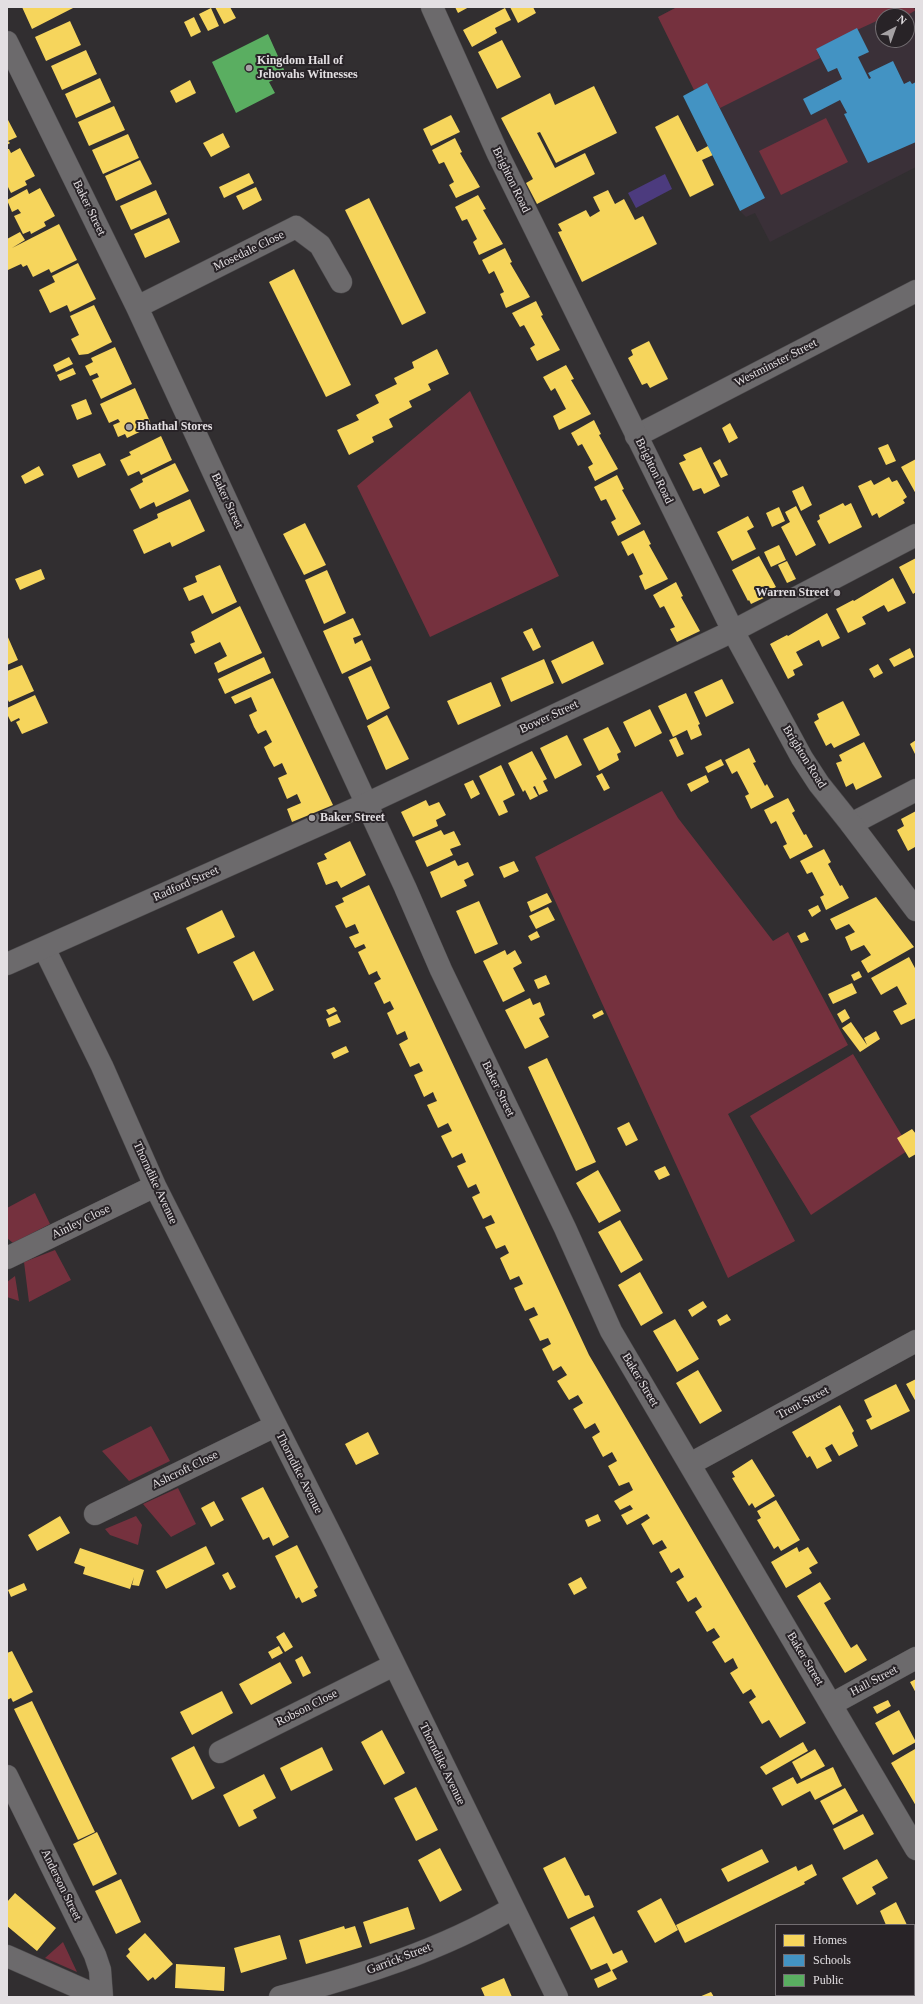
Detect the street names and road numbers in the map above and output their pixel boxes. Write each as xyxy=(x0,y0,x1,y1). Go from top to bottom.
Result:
street label: Brighton Road xyxy=(489,145,533,215)
street label: Baker Street xyxy=(69,178,109,238)
street label: Mosedale Close xyxy=(211,228,287,274)
street label: Westminster Street xyxy=(732,336,820,390)
street label: Brighton Road xyxy=(632,436,676,506)
street label: Baker Street xyxy=(208,471,246,531)
street label: Bower Street xyxy=(517,697,581,737)
street label: Brighton Road xyxy=(779,723,829,791)
street label: Radford Street xyxy=(151,863,221,905)
street label: Baker Street xyxy=(478,1059,518,1119)
street label: Thorndike Avenue xyxy=(130,1139,180,1227)
street label: Ainley Close xyxy=(50,1202,112,1242)
street label: Baker Street xyxy=(618,1351,662,1409)
street label: Trent Street xyxy=(775,1383,831,1423)
street label: Thorndike Avenue xyxy=(272,1430,326,1516)
street label: Ashcroft Close xyxy=(149,1448,221,1492)
street label: Baker Street xyxy=(783,1630,827,1688)
street label: Hall Street xyxy=(848,1663,900,1699)
street label: Robson Close xyxy=(274,1686,340,1730)
street label: Thorndike Avenue xyxy=(416,1721,468,1807)
street label: Anderson Street xyxy=(38,1847,84,1923)
street label: Garrick Street xyxy=(365,1940,433,1978)

